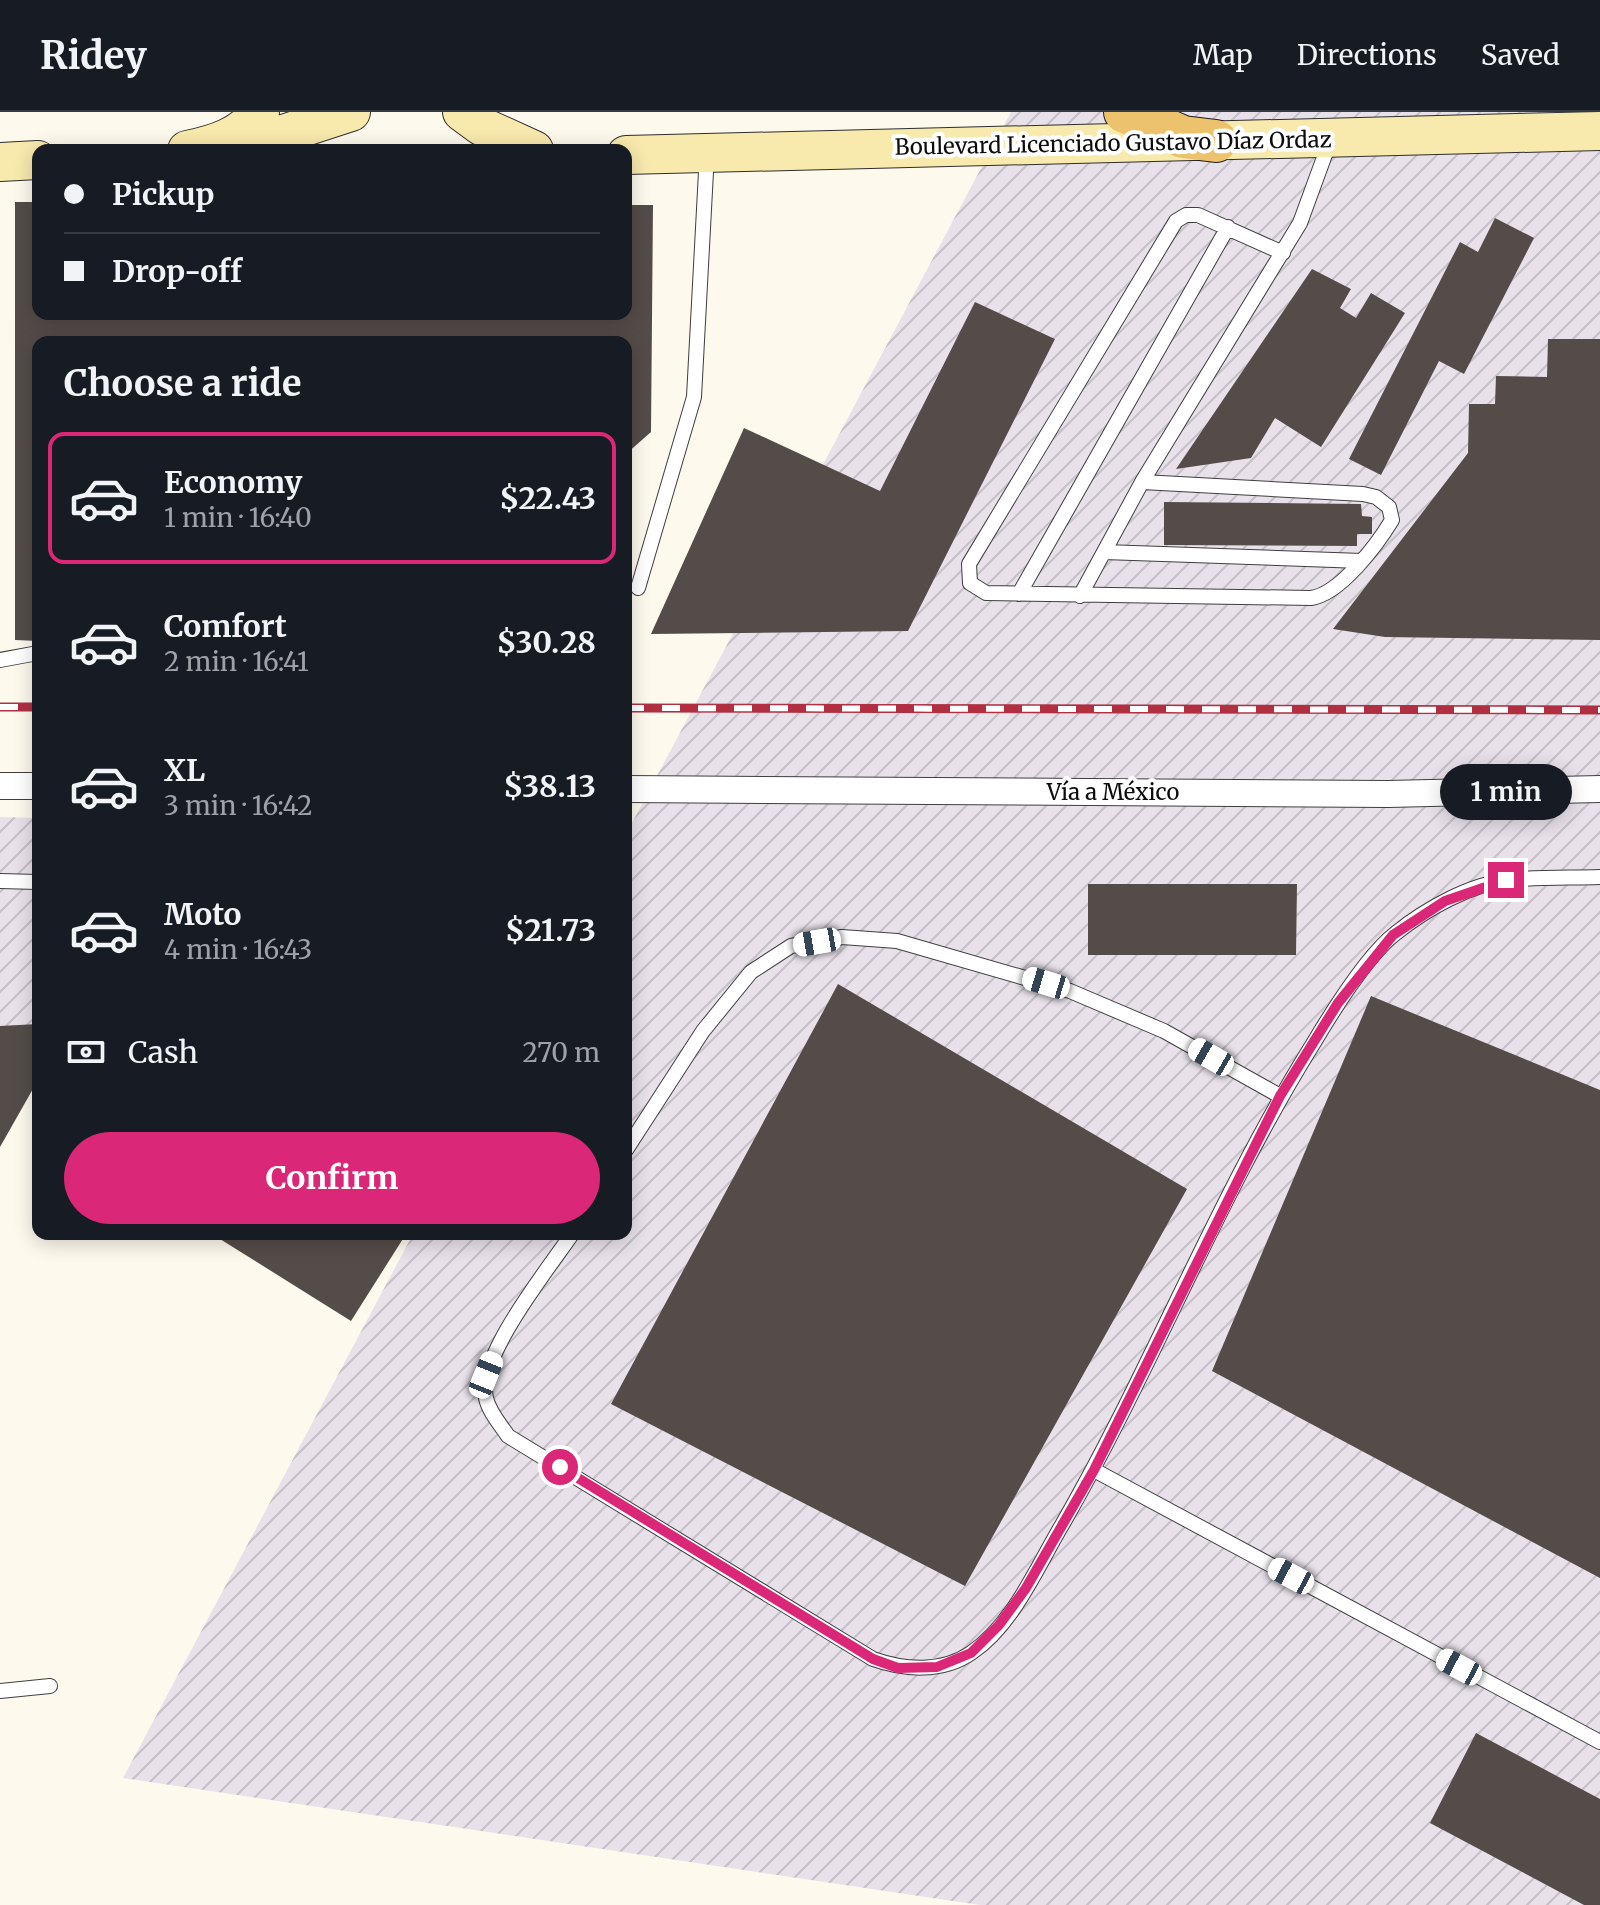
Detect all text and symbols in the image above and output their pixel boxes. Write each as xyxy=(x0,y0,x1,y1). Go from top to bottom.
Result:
text: Ridey xyxy=(40,32,147,79)
text: Map xyxy=(1193,37,1253,73)
text: Directions xyxy=(1297,37,1437,73)
text: Saved xyxy=(1481,37,1560,73)
street label: Boulevard Licenciado Gustavo Díaz Ordaz xyxy=(894,125,1332,161)
text: Pickup xyxy=(112,175,214,213)
text: Drop-off xyxy=(112,252,242,290)
text: Choose a ride xyxy=(64,361,301,406)
icon: car xyxy=(68,462,140,534)
text: Economy xyxy=(164,463,302,501)
text: $22.43 xyxy=(499,479,596,517)
text: 1 min · 16:40 xyxy=(164,501,312,534)
icon: car xyxy=(68,606,140,678)
text: Comfort xyxy=(164,607,287,645)
text: $30.28 xyxy=(497,623,596,661)
text: 2 min · 16:41 xyxy=(164,645,309,678)
icon: car xyxy=(68,750,140,822)
text: XL xyxy=(164,751,205,789)
callout: 1 min xyxy=(1440,764,1572,820)
text: $38.13 xyxy=(503,767,596,805)
text: 1 min xyxy=(1471,775,1541,808)
street label: Vía a México xyxy=(1046,778,1179,806)
text: 3 min · 16:42 xyxy=(164,789,313,822)
route end xyxy=(1488,862,1524,898)
icon: car xyxy=(68,894,140,966)
text: Moto xyxy=(164,895,242,933)
text: $21.73 xyxy=(505,911,596,949)
car xyxy=(791,926,843,958)
text: 4 min · 16:43 xyxy=(164,933,312,966)
car xyxy=(1020,965,1072,1001)
icon: cash xyxy=(64,1030,108,1074)
text: Cash xyxy=(128,1033,198,1071)
car xyxy=(1184,1035,1238,1079)
text: 270 m xyxy=(523,1036,600,1069)
button: Confirm xyxy=(64,1132,600,1224)
car xyxy=(466,1348,506,1402)
route start xyxy=(542,1449,578,1485)
car xyxy=(1264,1554,1318,1598)
car xyxy=(1432,1645,1486,1689)

